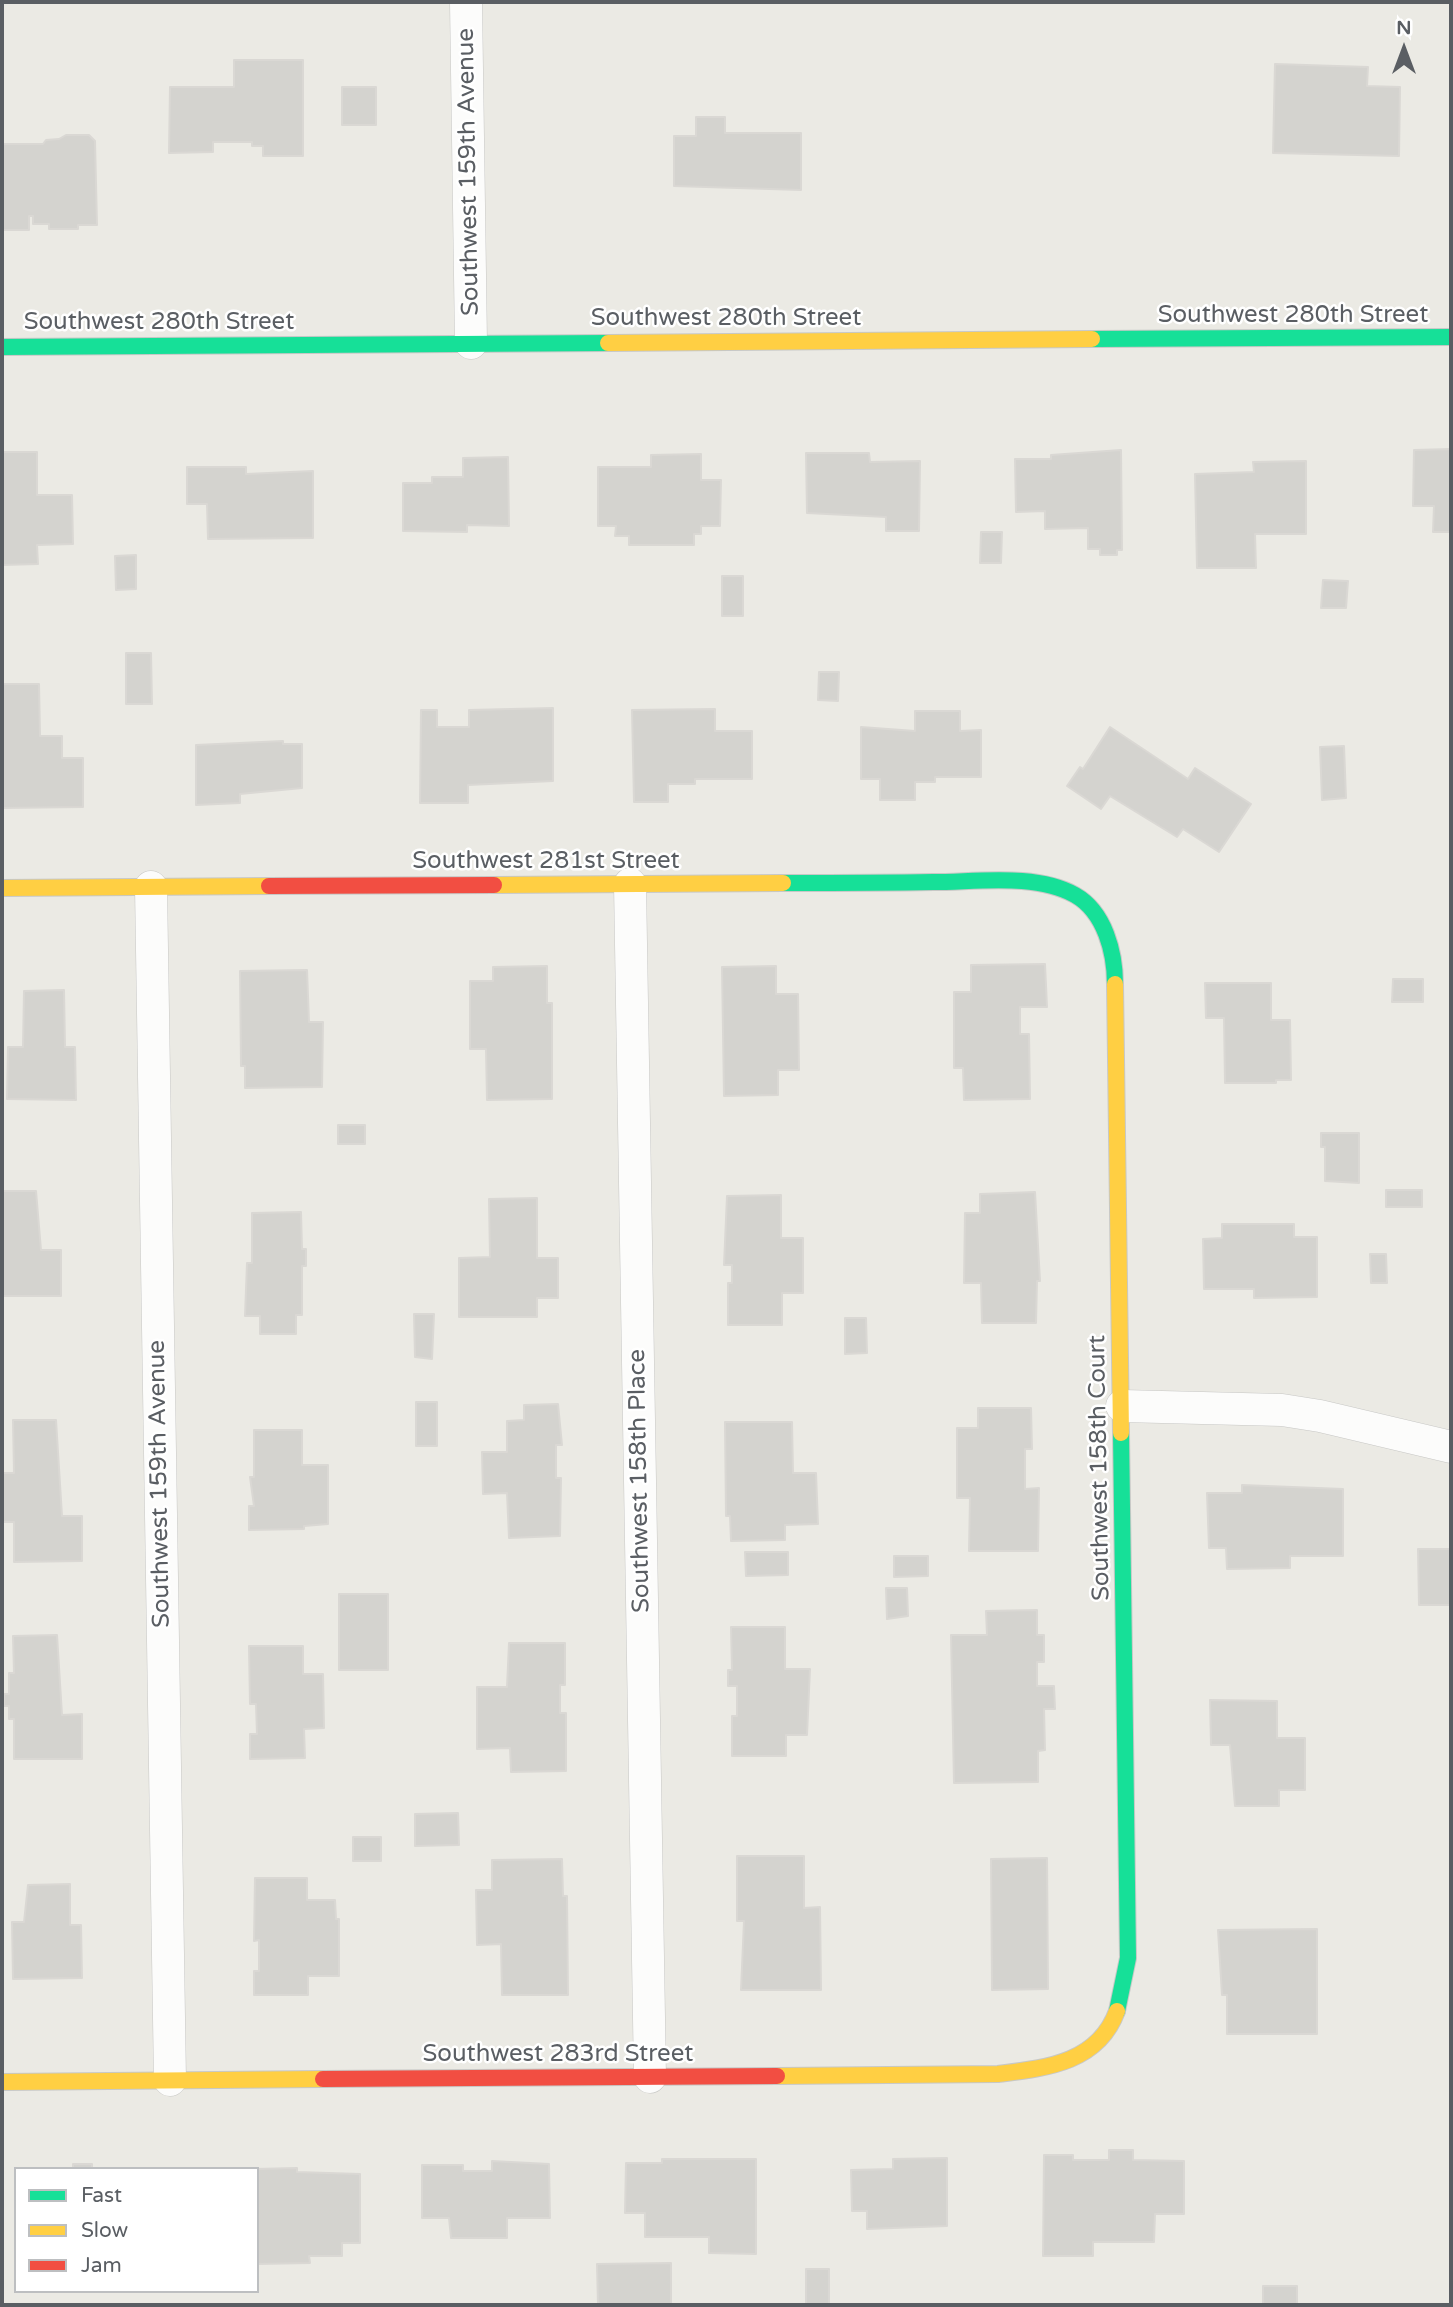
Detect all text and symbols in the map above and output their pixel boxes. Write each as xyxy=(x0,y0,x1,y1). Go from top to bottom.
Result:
north arrow xyxy=(1369,14,1439,84)
text: N xyxy=(1396,17,1412,39)
street label: Southwest 159th Avenue xyxy=(452,28,486,316)
street label: Southwest 280th Street xyxy=(1158,302,1428,330)
street label: Southwest 280th Street xyxy=(591,305,861,333)
street label: Southwest 280th Street xyxy=(24,309,294,337)
street label: Southwest 281st Street xyxy=(412,848,680,876)
street label: Southwest 158th Court xyxy=(1083,1335,1117,1601)
street label: Southwest 159th Avenue xyxy=(143,1340,177,1628)
street label: Southwest 158th Place xyxy=(623,1349,657,1613)
street label: Southwest 283rd Street xyxy=(423,2041,693,2069)
legend xyxy=(14,2167,259,2293)
text: Fast xyxy=(81,2183,122,2208)
text: Slow xyxy=(81,2218,128,2243)
text: Jam xyxy=(81,2253,122,2278)

